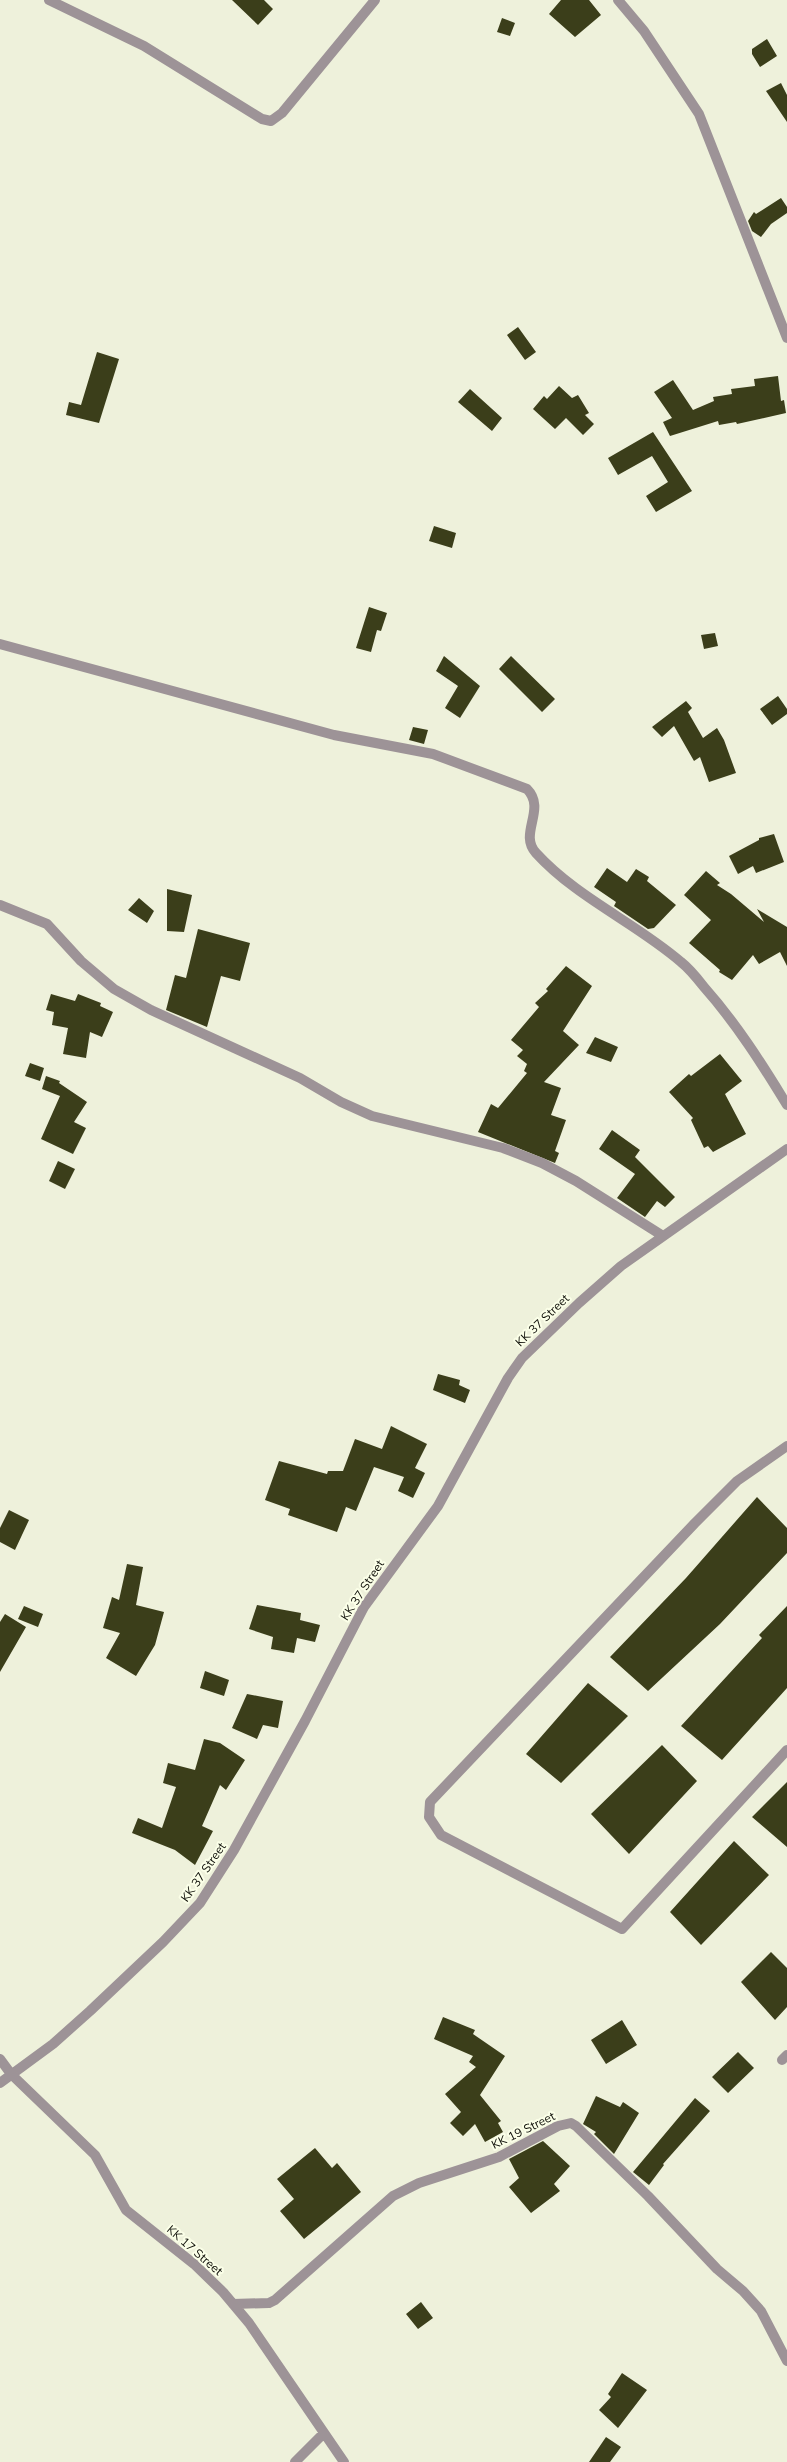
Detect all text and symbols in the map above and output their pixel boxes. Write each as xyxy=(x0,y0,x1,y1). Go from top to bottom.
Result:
street label: KK 37 Street xyxy=(512,1291,572,1349)
street label: KK 37 Street xyxy=(337,1557,387,1623)
street label: KK 37 Street xyxy=(177,1839,229,1905)
street label: KK 19 Street xyxy=(489,2108,557,2152)
street label: KK 17 Street xyxy=(164,2222,226,2278)

